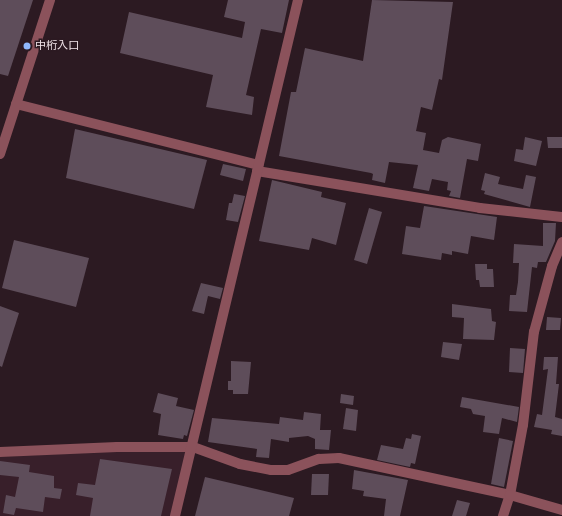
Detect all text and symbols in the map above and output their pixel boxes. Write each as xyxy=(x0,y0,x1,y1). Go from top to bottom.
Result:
place label: 中桁入口 xyxy=(35,39,79,53)
marker: 中桁入口 xyxy=(22,41,32,51)

